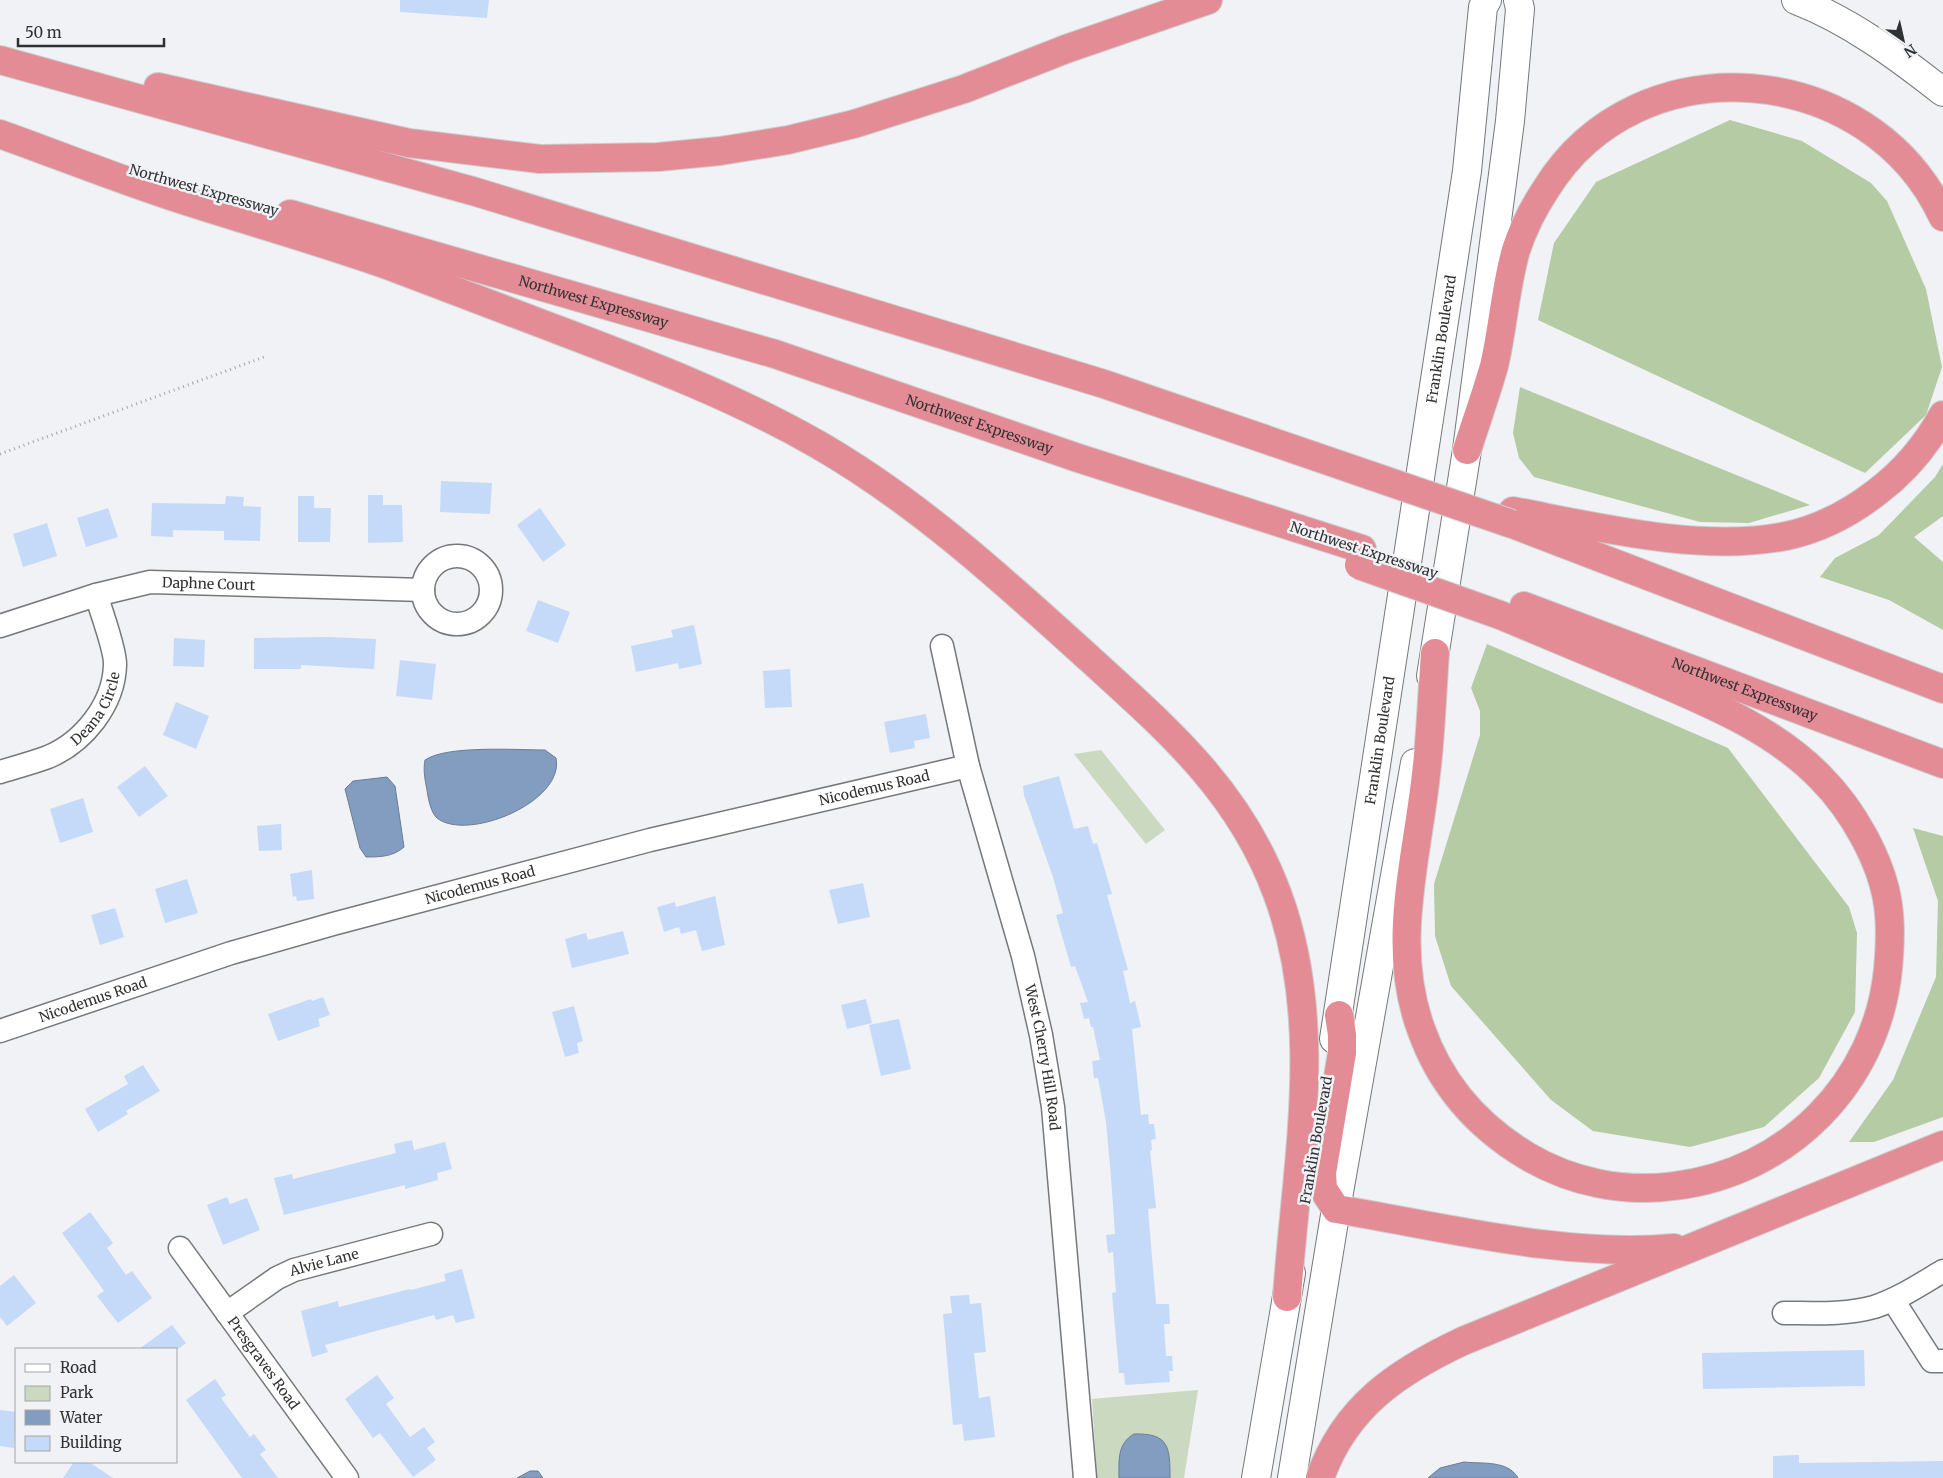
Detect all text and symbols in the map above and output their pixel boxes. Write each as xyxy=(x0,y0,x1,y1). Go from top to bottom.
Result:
scale bar xyxy=(18,15,164,47)
north arrow xyxy=(1878,15,1928,65)
text: 50 m xyxy=(25,23,62,42)
text: N xyxy=(1901,40,1920,61)
street label: Northwest Expressway xyxy=(127,160,282,220)
street label: Northwest Expressway xyxy=(517,272,671,332)
street label: Franklin Boulevard xyxy=(1423,273,1460,405)
street label: Northwest Expressway xyxy=(903,391,1056,458)
street label: Northwest Expressway xyxy=(1288,518,1441,583)
street label: Daphne Court xyxy=(162,573,256,594)
street label: Northwest Expressway xyxy=(1669,654,1821,725)
street label: Deana Circle xyxy=(67,671,123,749)
street label: Franklin Boulevard xyxy=(1361,674,1399,806)
street label: Nicodemus Road xyxy=(817,766,932,809)
street label: Nicodemus Road xyxy=(423,862,538,908)
street label: Nicodemus Road xyxy=(36,973,150,1026)
street label: West Cherry Hill Road xyxy=(1021,982,1064,1132)
street label: Franklin Boulevard xyxy=(1296,1074,1336,1205)
street label: Alvie Lane xyxy=(287,1244,361,1280)
street label: Presgraves Road xyxy=(224,1313,304,1413)
legend xyxy=(15,1348,178,1463)
text: Road xyxy=(60,1358,96,1377)
text: Park xyxy=(60,1383,94,1402)
text: Water xyxy=(59,1408,103,1427)
text: Building xyxy=(60,1433,122,1452)

